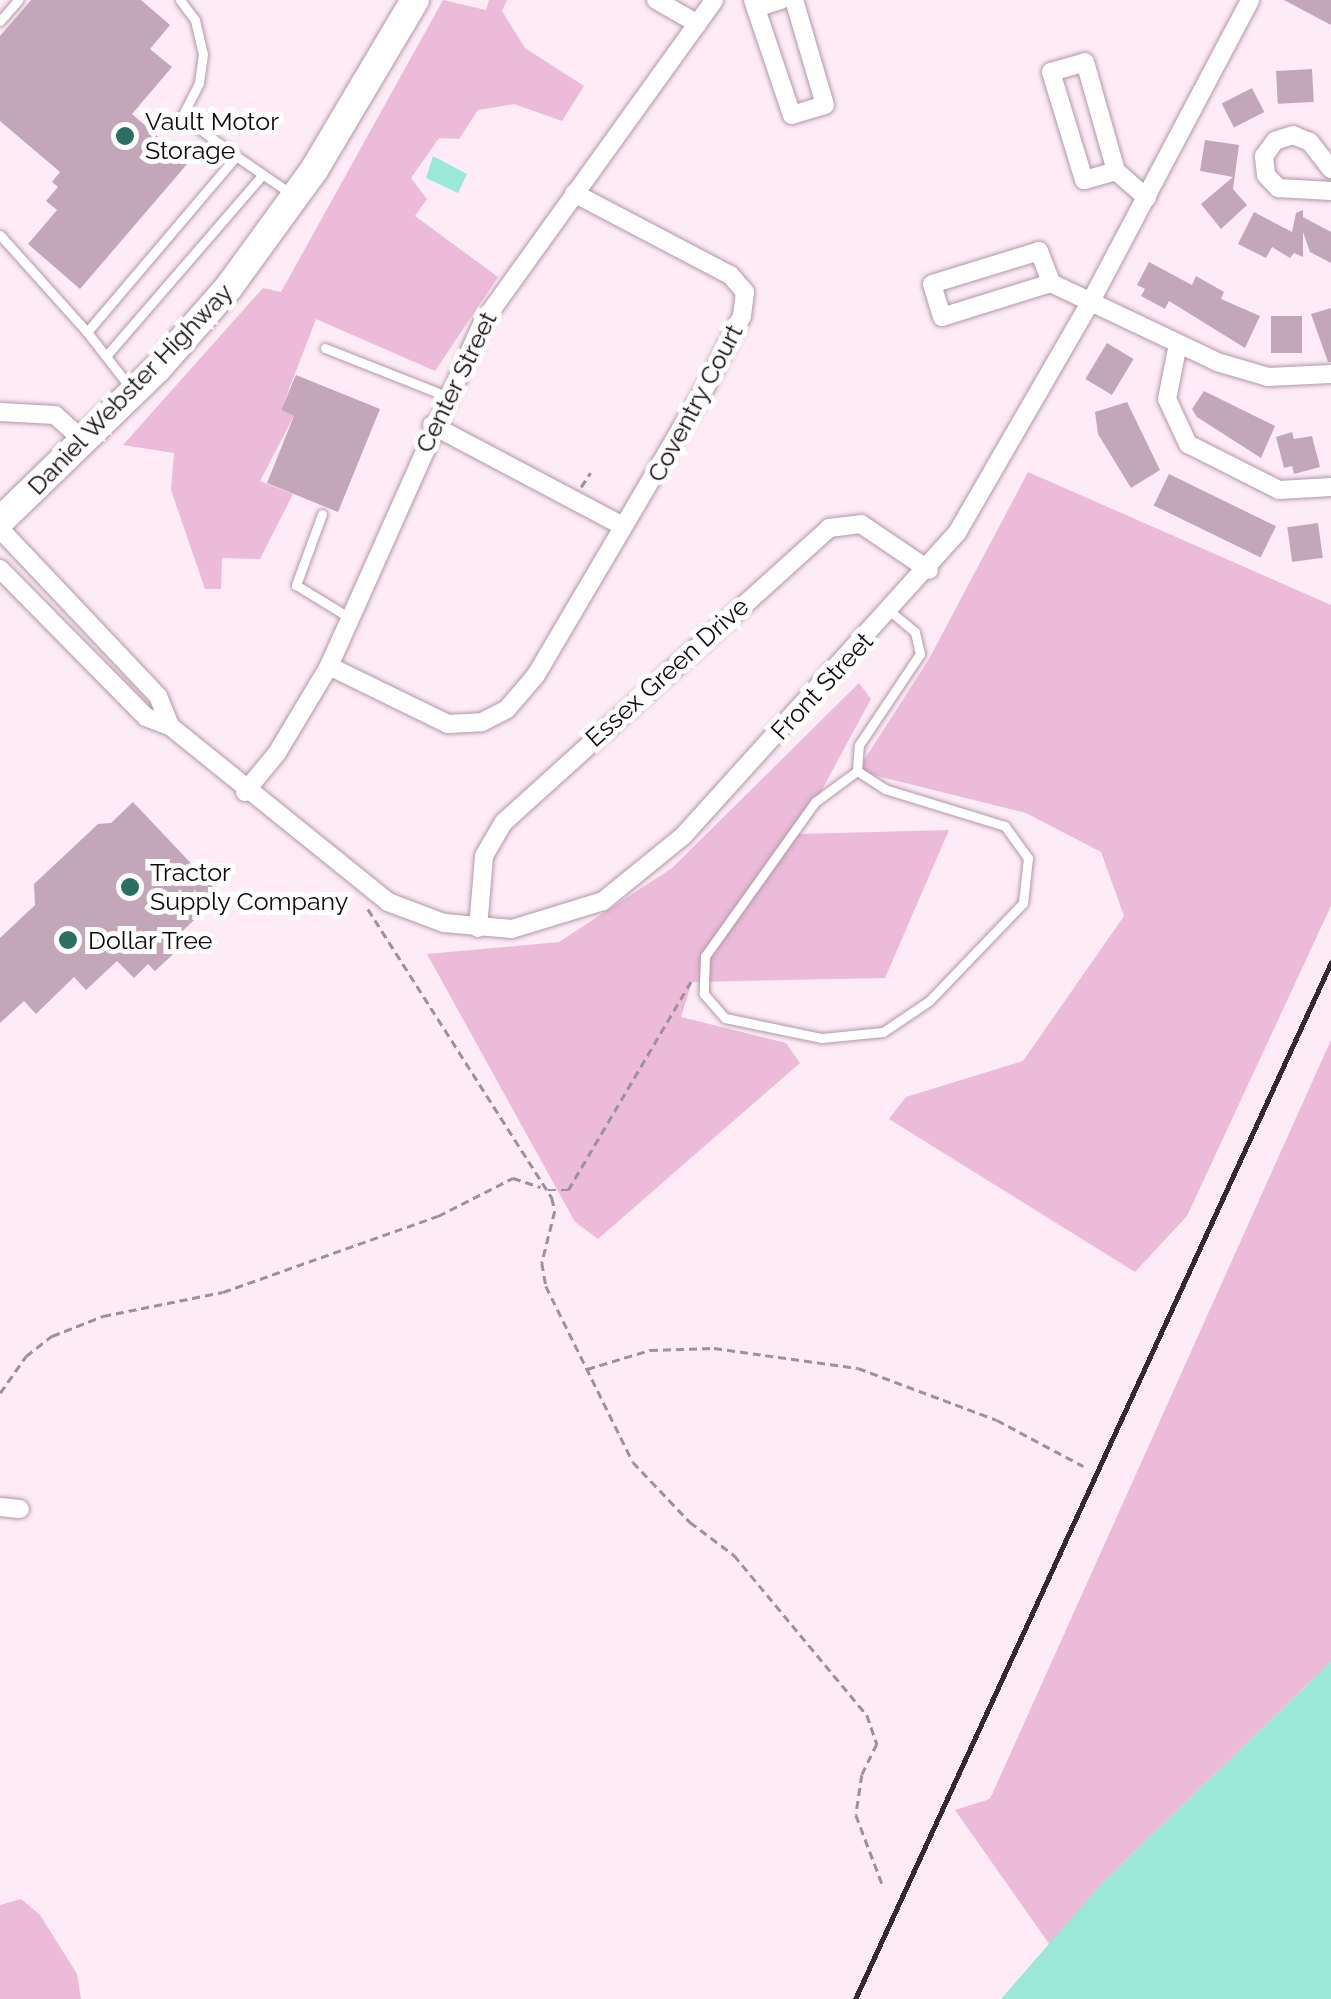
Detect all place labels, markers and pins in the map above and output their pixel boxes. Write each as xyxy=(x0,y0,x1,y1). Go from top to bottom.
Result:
place label: Vault Motor Storage xyxy=(145,107,279,166)
marker: Vault Motor Storage xyxy=(114,125,136,147)
place label: Tractor Supply Company xyxy=(150,858,349,917)
marker: Tractor Supply Company xyxy=(119,876,141,898)
place label: Dollar Tree xyxy=(88,925,214,955)
marker: Dollar Tree xyxy=(57,929,79,951)

